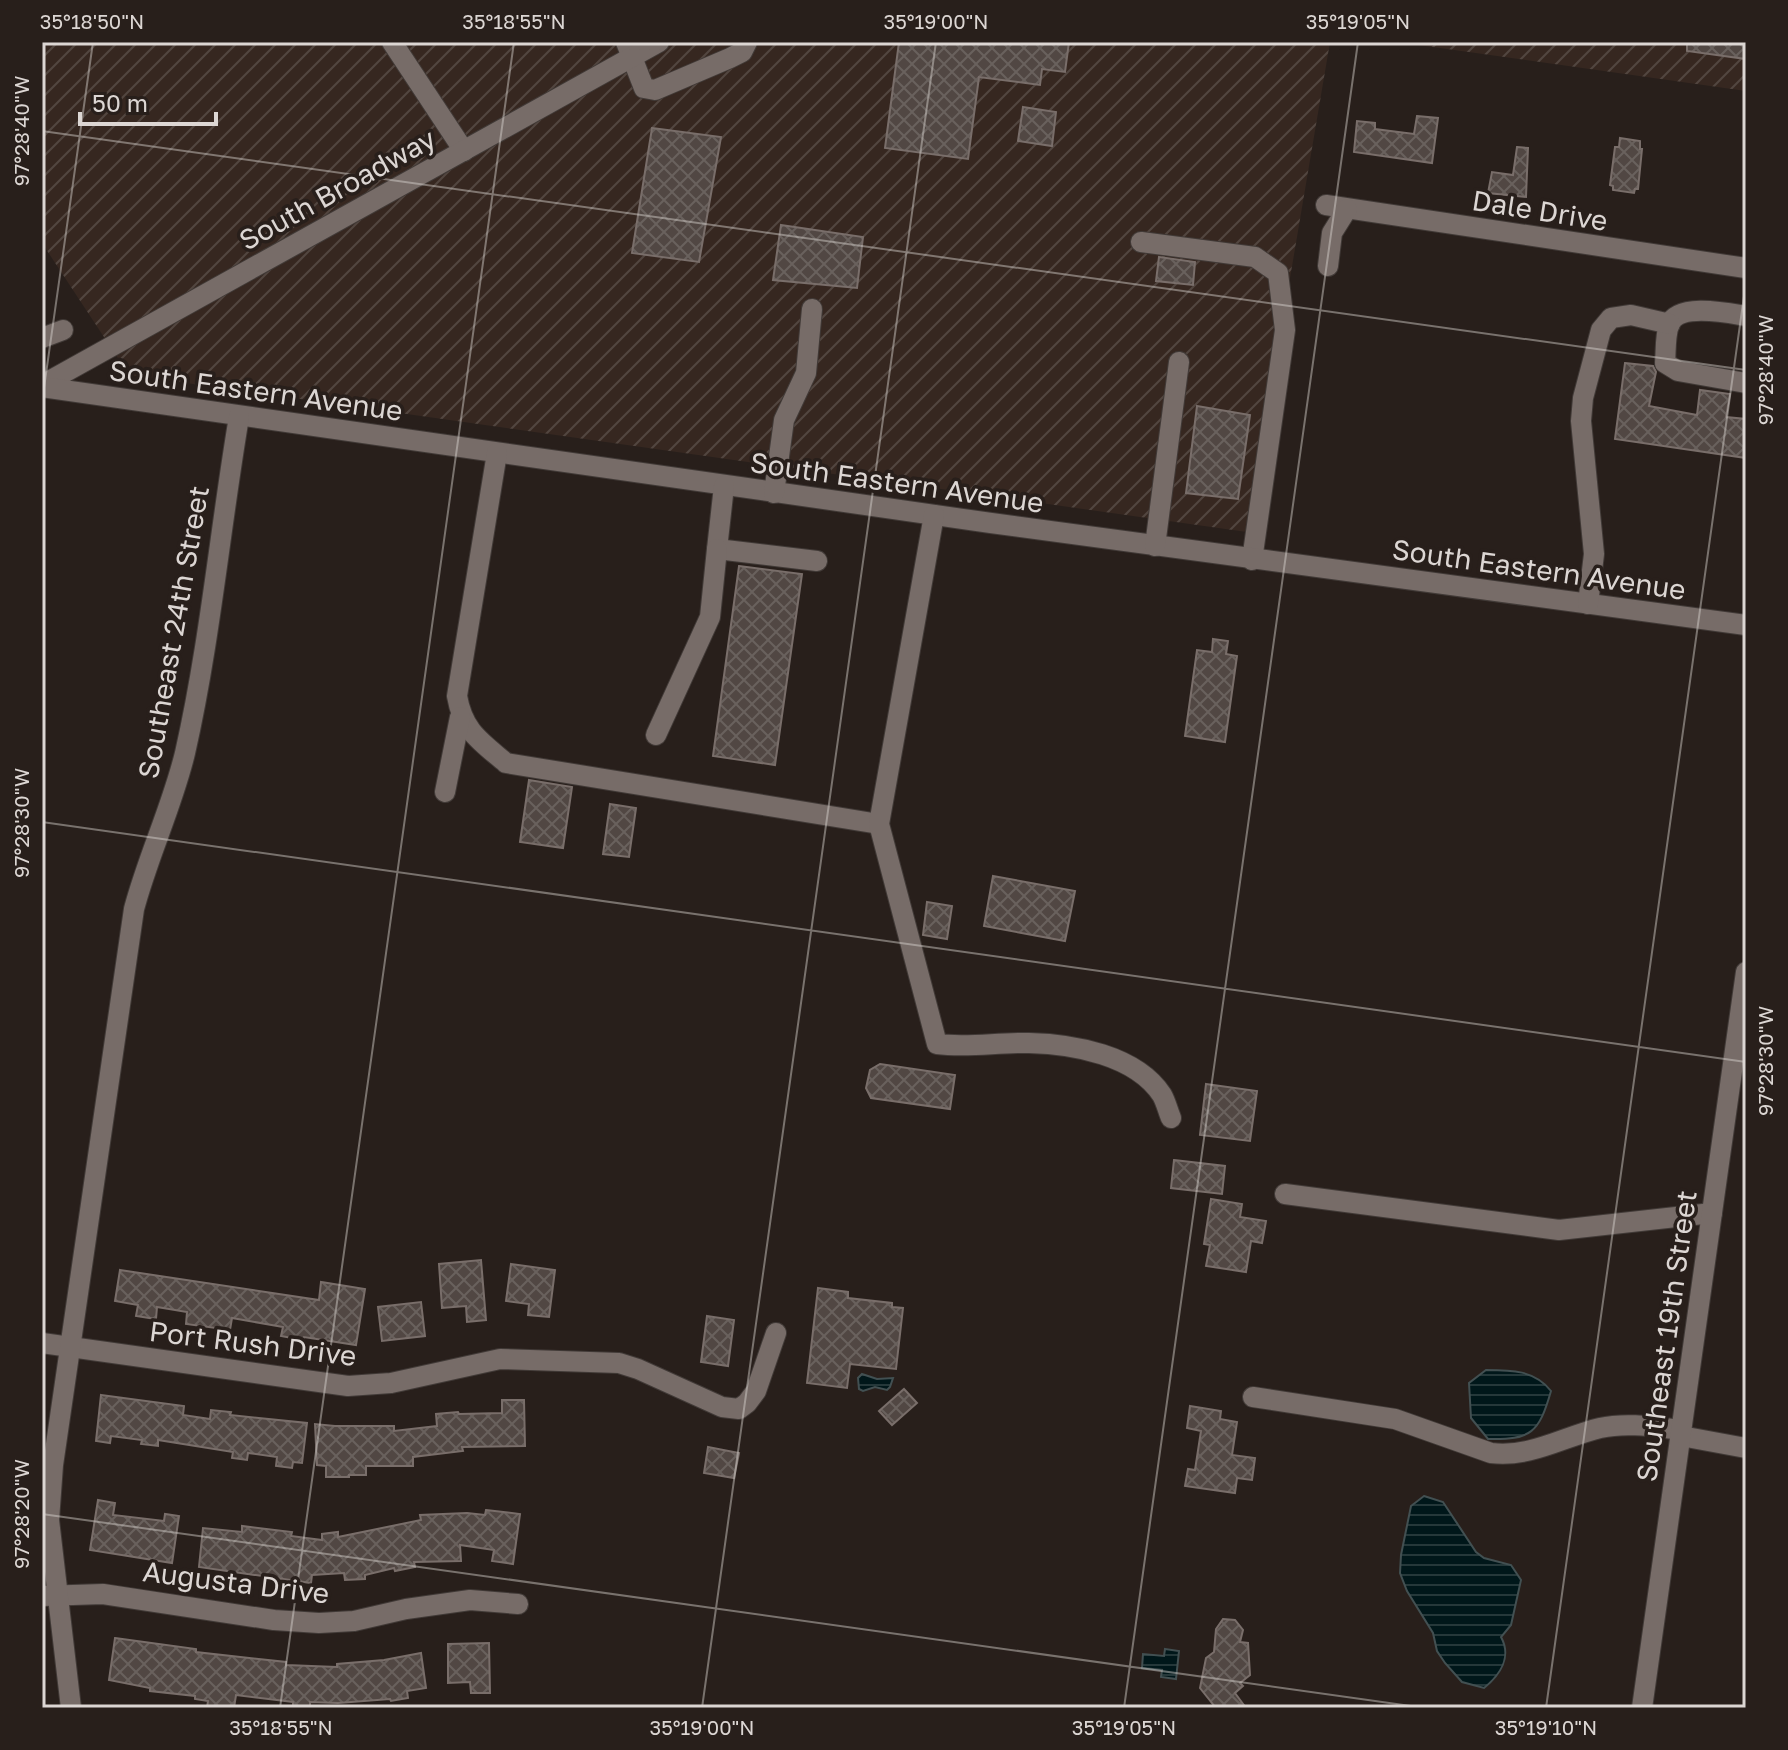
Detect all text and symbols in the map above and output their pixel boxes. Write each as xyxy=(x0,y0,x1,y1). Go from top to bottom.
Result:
text: 35°18'50"N xyxy=(40,9,144,33)
text: 35°18'55"N xyxy=(462,9,566,33)
text: 35°19'00"N xyxy=(883,9,989,33)
text: 35°19'05"N xyxy=(1306,9,1410,33)
text: 97°28'40"W xyxy=(9,76,33,186)
scale bar xyxy=(80,76,216,126)
text: 50 m xyxy=(92,88,148,117)
street label: South Broadway xyxy=(233,121,441,257)
street label: Dale Drive xyxy=(1470,183,1610,237)
text: 97°28'40"W xyxy=(1753,315,1777,425)
street label: South Eastern Avenue xyxy=(107,353,405,427)
street label: South Eastern Avenue xyxy=(748,445,1046,519)
street label: Southeast 24th Street xyxy=(131,483,215,781)
street label: South Eastern Avenue xyxy=(1390,532,1688,606)
text: 97°28'30"W xyxy=(9,768,33,878)
text: 97°28'30"W xyxy=(1753,1006,1777,1116)
street label: Southeast 19th Street xyxy=(1629,1188,1703,1484)
street label: Port Rush Drive xyxy=(148,1314,358,1372)
text: 97°28'20"W xyxy=(9,1459,33,1569)
street label: Augusta Drive xyxy=(141,1554,331,1610)
text: 35°18'55"N xyxy=(229,1715,333,1739)
text: 35°19'00"N xyxy=(649,1715,755,1739)
text: 35°19'05"N xyxy=(1072,1715,1176,1739)
text: 35°19'10"N xyxy=(1495,1715,1597,1739)

